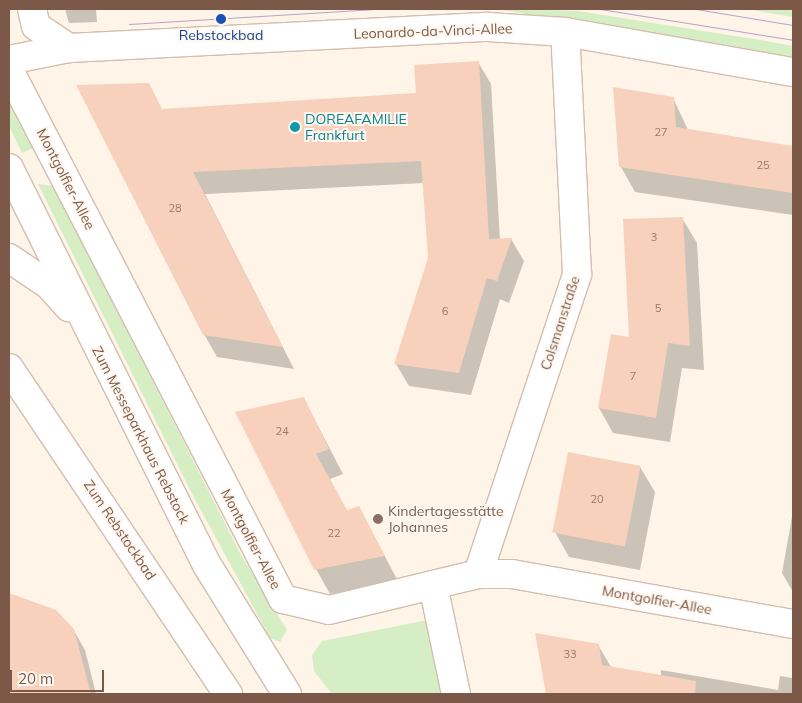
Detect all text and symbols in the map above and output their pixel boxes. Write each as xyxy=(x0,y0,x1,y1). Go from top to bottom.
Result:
marker: Rebstockbad xyxy=(215,13,227,25)
street label: Leonardo-da-Vinci-Allee xyxy=(353,20,513,42)
place label: Rebstockbad xyxy=(179,27,263,43)
place label: DOREAFAMILIE Frankfurt xyxy=(305,111,407,144)
marker: DOREAFAMILIE Frankfurt xyxy=(289,121,301,133)
house number: 27 xyxy=(654,125,668,139)
street label: Montgolfier-Allee xyxy=(33,126,99,232)
house number: 25 xyxy=(756,158,770,172)
house number: 28 xyxy=(168,201,182,215)
house number: 3 xyxy=(651,230,657,244)
street label: Colsmanstraße xyxy=(537,274,583,372)
house number: 5 xyxy=(655,301,661,315)
house number: 6 xyxy=(442,304,448,318)
street label: Zum Messeparkhaus Rebstock xyxy=(89,343,193,527)
house number: 7 xyxy=(630,369,636,383)
house number: 24 xyxy=(275,424,289,438)
street label: Zum Rebstockbad xyxy=(80,477,160,583)
street label: Montgolfier-Allee xyxy=(217,486,285,592)
house number: 20 xyxy=(590,492,604,506)
place label: Kindertagesstätte Johannes xyxy=(388,503,504,536)
marker: Kindertagesstätte Johannes xyxy=(372,513,384,525)
house number: 22 xyxy=(327,526,341,540)
street label: Montgolfier-Allee xyxy=(601,582,713,618)
house number: 33 xyxy=(563,647,577,661)
scale bar xyxy=(12,660,106,692)
text: 20 m xyxy=(18,669,53,688)

